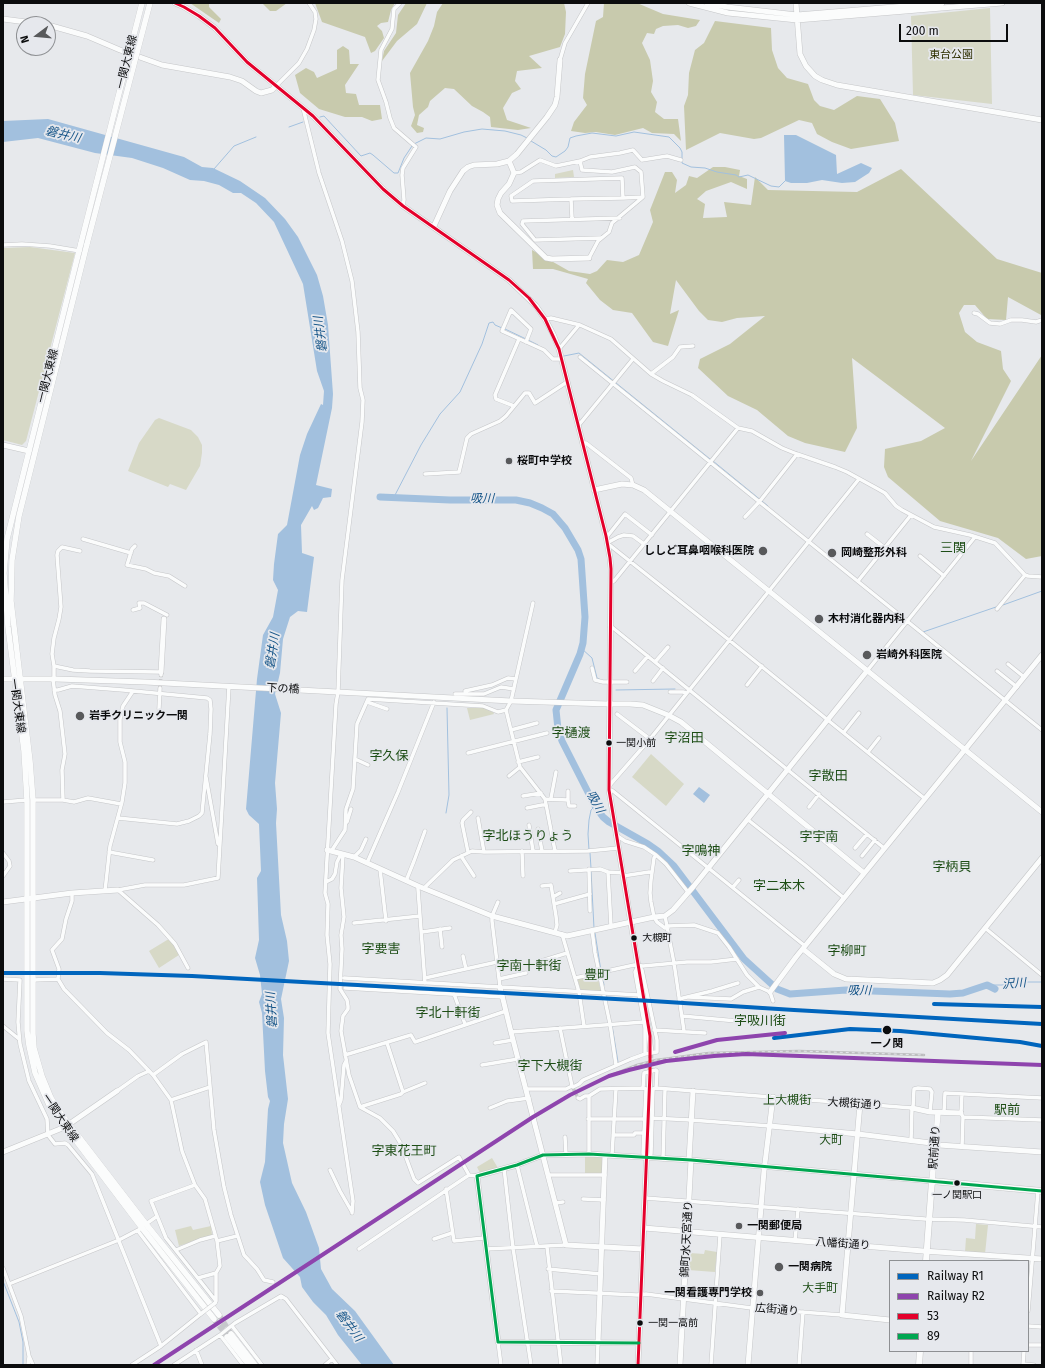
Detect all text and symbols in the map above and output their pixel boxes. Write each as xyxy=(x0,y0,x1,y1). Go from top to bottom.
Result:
north arrow xyxy=(16,16,56,56)
scale bar xyxy=(901,16,1010,42)
text: 200 m xyxy=(906,24,939,38)
text: N xyxy=(18,34,32,44)
street label: 一関大東線 xyxy=(114,34,140,90)
park label: 東台公園 xyxy=(929,48,973,62)
water label: 磐井川 xyxy=(44,124,82,146)
water label: 磐井川 xyxy=(312,315,330,353)
street label: 一関大東線 xyxy=(35,348,61,404)
place label: 桜町中学校 xyxy=(517,454,572,468)
marker: 桜町中学校 xyxy=(504,456,514,466)
water label: 吸川 xyxy=(470,492,494,506)
district label: 三関 xyxy=(940,540,966,556)
place label: ししど耳鼻咽喉科医院 xyxy=(644,544,754,558)
marker: ししど耳鼻咽喉科医院 xyxy=(757,545,769,557)
place label: 岡崎整形外科 xyxy=(841,546,907,560)
marker: 岡崎整形外科 xyxy=(826,547,838,559)
place label: 木村消化器内科 xyxy=(828,612,905,626)
marker: 木村消化器内科 xyxy=(813,613,825,625)
water label: 磐井川 xyxy=(263,632,283,670)
place label: 岩崎外科医院 xyxy=(876,648,942,662)
marker: 岩崎外科医院 xyxy=(861,649,873,661)
street label: 一関大東線 xyxy=(7,678,27,734)
street label: 下の橋 xyxy=(266,682,300,696)
place label: 岩手クリニック一関 xyxy=(89,709,188,723)
marker: 岩手クリニック一関 xyxy=(74,710,86,722)
district label: 字樋渡 xyxy=(552,725,590,741)
district label: 字沼田 xyxy=(665,730,703,746)
place label: 一関小前 xyxy=(616,737,656,749)
marker: 一関小前 xyxy=(604,738,614,748)
district label: 字久保 xyxy=(370,748,408,764)
district label: 字散田 xyxy=(809,768,847,784)
water label: 吸川 xyxy=(583,788,607,816)
district label: 字北ほうりょう xyxy=(483,828,573,844)
district label: 字宇南 xyxy=(800,829,838,845)
district label: 字鳴神 xyxy=(682,843,720,859)
district label: 字柄貝 xyxy=(933,859,971,875)
district label: 字二本木 xyxy=(753,878,805,894)
place label: 大槻町 xyxy=(642,932,672,944)
marker: 大槻町 xyxy=(629,933,639,943)
district label: 字要害 xyxy=(362,941,400,957)
district label: 字柳町 xyxy=(828,943,866,959)
district label: 字南十軒街 xyxy=(497,958,561,974)
district label: 豊町 xyxy=(584,967,610,983)
water label: 沢川 xyxy=(1002,976,1026,992)
water label: 吸川 xyxy=(847,984,871,998)
water label: 磐井川 xyxy=(264,992,280,1028)
district label: 字北十軒街 xyxy=(416,1005,480,1021)
district label: 字吸川街 xyxy=(734,1013,786,1029)
marker: 一ノ関 xyxy=(881,1024,893,1036)
place label: 一ノ関 xyxy=(871,1037,903,1051)
district label: 字下大槻街 xyxy=(518,1058,582,1074)
street label: 一関大東線 xyxy=(39,1092,81,1144)
district label: 上大槻街 xyxy=(763,1094,811,1108)
street label: 大槻街通り xyxy=(827,1095,883,1113)
district label: 駅前 xyxy=(994,1102,1020,1118)
street label: 駅前通り xyxy=(927,1125,943,1169)
district label: 大町 xyxy=(819,1134,843,1148)
district label: 字東花王町 xyxy=(372,1143,436,1159)
marker: 一ノ関駅口 xyxy=(952,1178,962,1188)
place label: 一ノ関駅口 xyxy=(932,1189,982,1201)
street label: 錦町水天宮通り xyxy=(678,1200,696,1278)
place label: 一関郵便局 xyxy=(747,1219,802,1233)
marker: 一関郵便局 xyxy=(734,1221,744,1231)
street label: 八幡街通り xyxy=(815,1235,871,1253)
place label: 一関病院 xyxy=(788,1260,832,1274)
legend xyxy=(889,1260,1029,1352)
marker: 一関病院 xyxy=(773,1261,785,1273)
text: Railway R1 xyxy=(927,1269,984,1283)
district label: 大手町 xyxy=(802,1282,838,1296)
place label: 一関看護専門学校 xyxy=(664,1286,752,1300)
marker: 一関看護専門学校 xyxy=(755,1288,765,1298)
text: Railway R2 xyxy=(927,1289,985,1303)
street label: 広街通り xyxy=(755,1302,799,1318)
water label: 磐井川 xyxy=(332,1307,366,1345)
text: 53 xyxy=(927,1309,939,1323)
place label: 一関一高前 xyxy=(648,1317,698,1329)
marker: 一関一高前 xyxy=(635,1318,645,1328)
text: 89 xyxy=(927,1329,940,1343)

